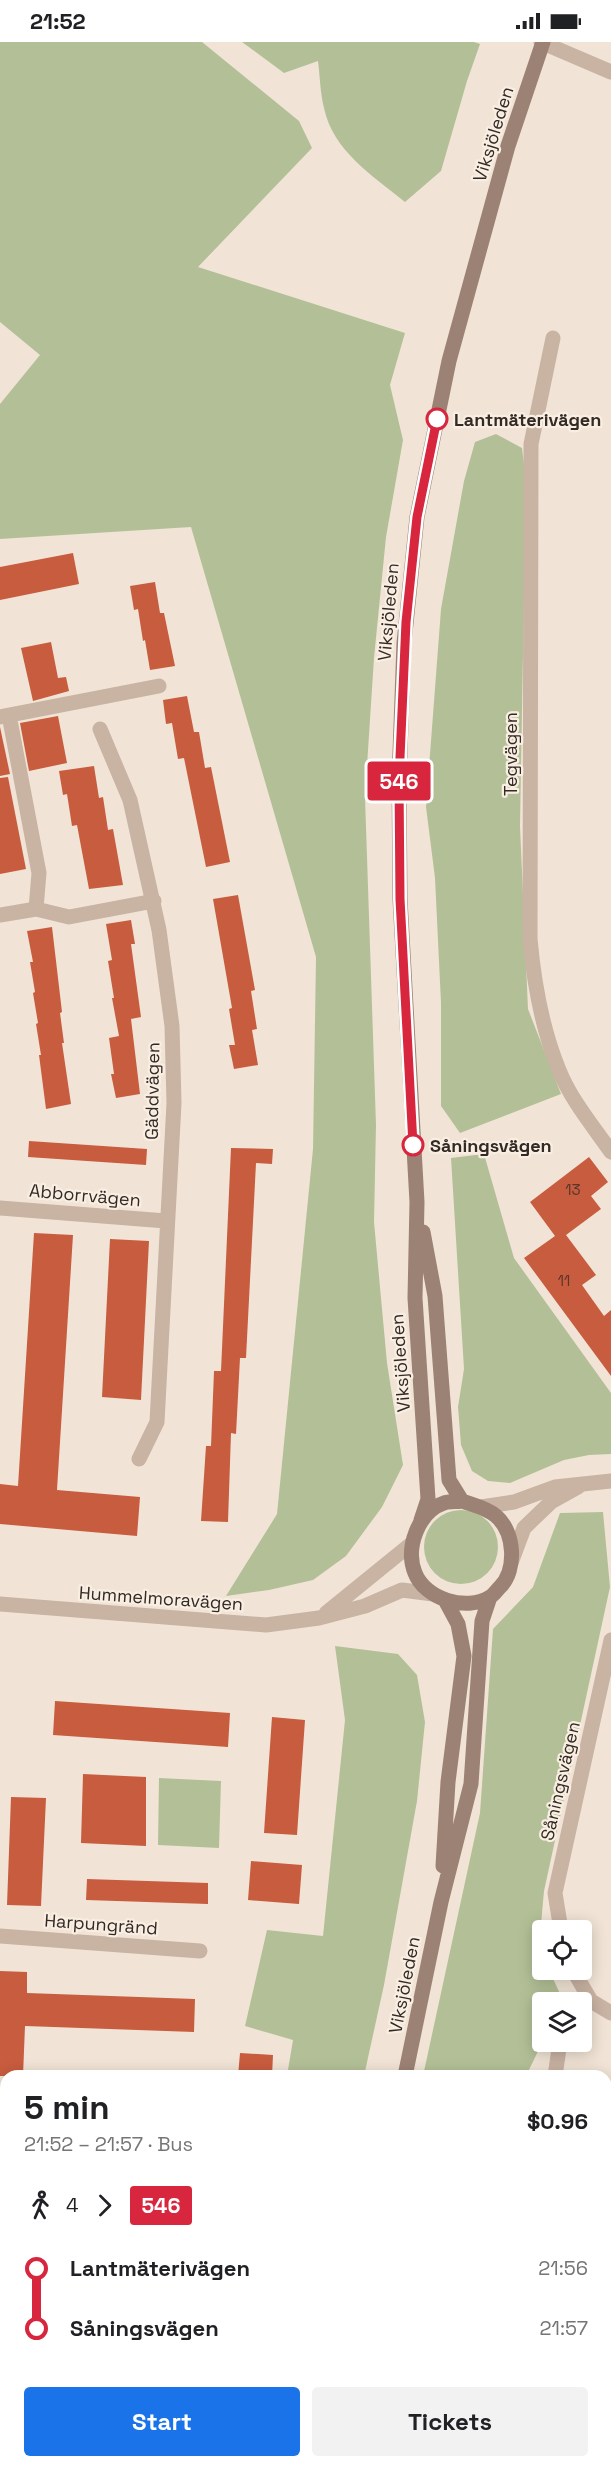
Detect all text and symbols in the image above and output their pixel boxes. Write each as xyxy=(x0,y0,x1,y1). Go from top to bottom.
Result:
text: 21:52 xyxy=(30,7,86,35)
street label: Viksjöleden xyxy=(468,84,518,184)
marker: Lantmäterivägen xyxy=(426,408,448,430)
place label: Lantmäterivägen xyxy=(454,408,601,431)
street label: Viksjöleden xyxy=(372,562,404,662)
street label: Tegvägen xyxy=(499,712,522,796)
line badge: 546 xyxy=(364,762,434,800)
text: 546 xyxy=(380,768,418,795)
street label: Gäddvägen xyxy=(140,1042,164,1140)
marker: Såningsvägen xyxy=(402,1134,424,1156)
place label: Såningsvägen xyxy=(430,1134,552,1157)
street label: Abborrvägen xyxy=(28,1179,142,1211)
house number: 13 xyxy=(565,1180,581,1199)
house number: 11 xyxy=(558,1271,570,1290)
street label: Viksjöleden xyxy=(385,1313,415,1413)
street label: Hummelmoravägen xyxy=(78,1581,244,1615)
street label: Såningsvägen xyxy=(535,1719,585,1843)
street label: Harpungränd xyxy=(44,1909,158,1939)
map controls xyxy=(532,1920,592,2052)
button: locate xyxy=(532,1920,592,1980)
street label: Viksjöleden xyxy=(383,1934,425,2036)
button: layers xyxy=(532,1992,592,2052)
text: 5 min xyxy=(24,2087,109,2129)
text: $0.96 xyxy=(527,2107,588,2135)
text: 21:52 – 21:57 · Bus xyxy=(24,2131,193,2157)
icon: walk xyxy=(24,2189,57,2222)
icon: forward xyxy=(88,2189,121,2222)
text: 4 xyxy=(66,2192,79,2218)
text: 546 xyxy=(142,2192,180,2219)
text: Lantmäterivägen xyxy=(70,2254,250,2282)
text: 21:56 xyxy=(538,2255,588,2281)
text: Såningsvägen xyxy=(70,2314,219,2342)
text: 21:57 xyxy=(540,2315,588,2341)
button: Start xyxy=(24,2387,300,2456)
button: Tickets xyxy=(312,2387,588,2456)

